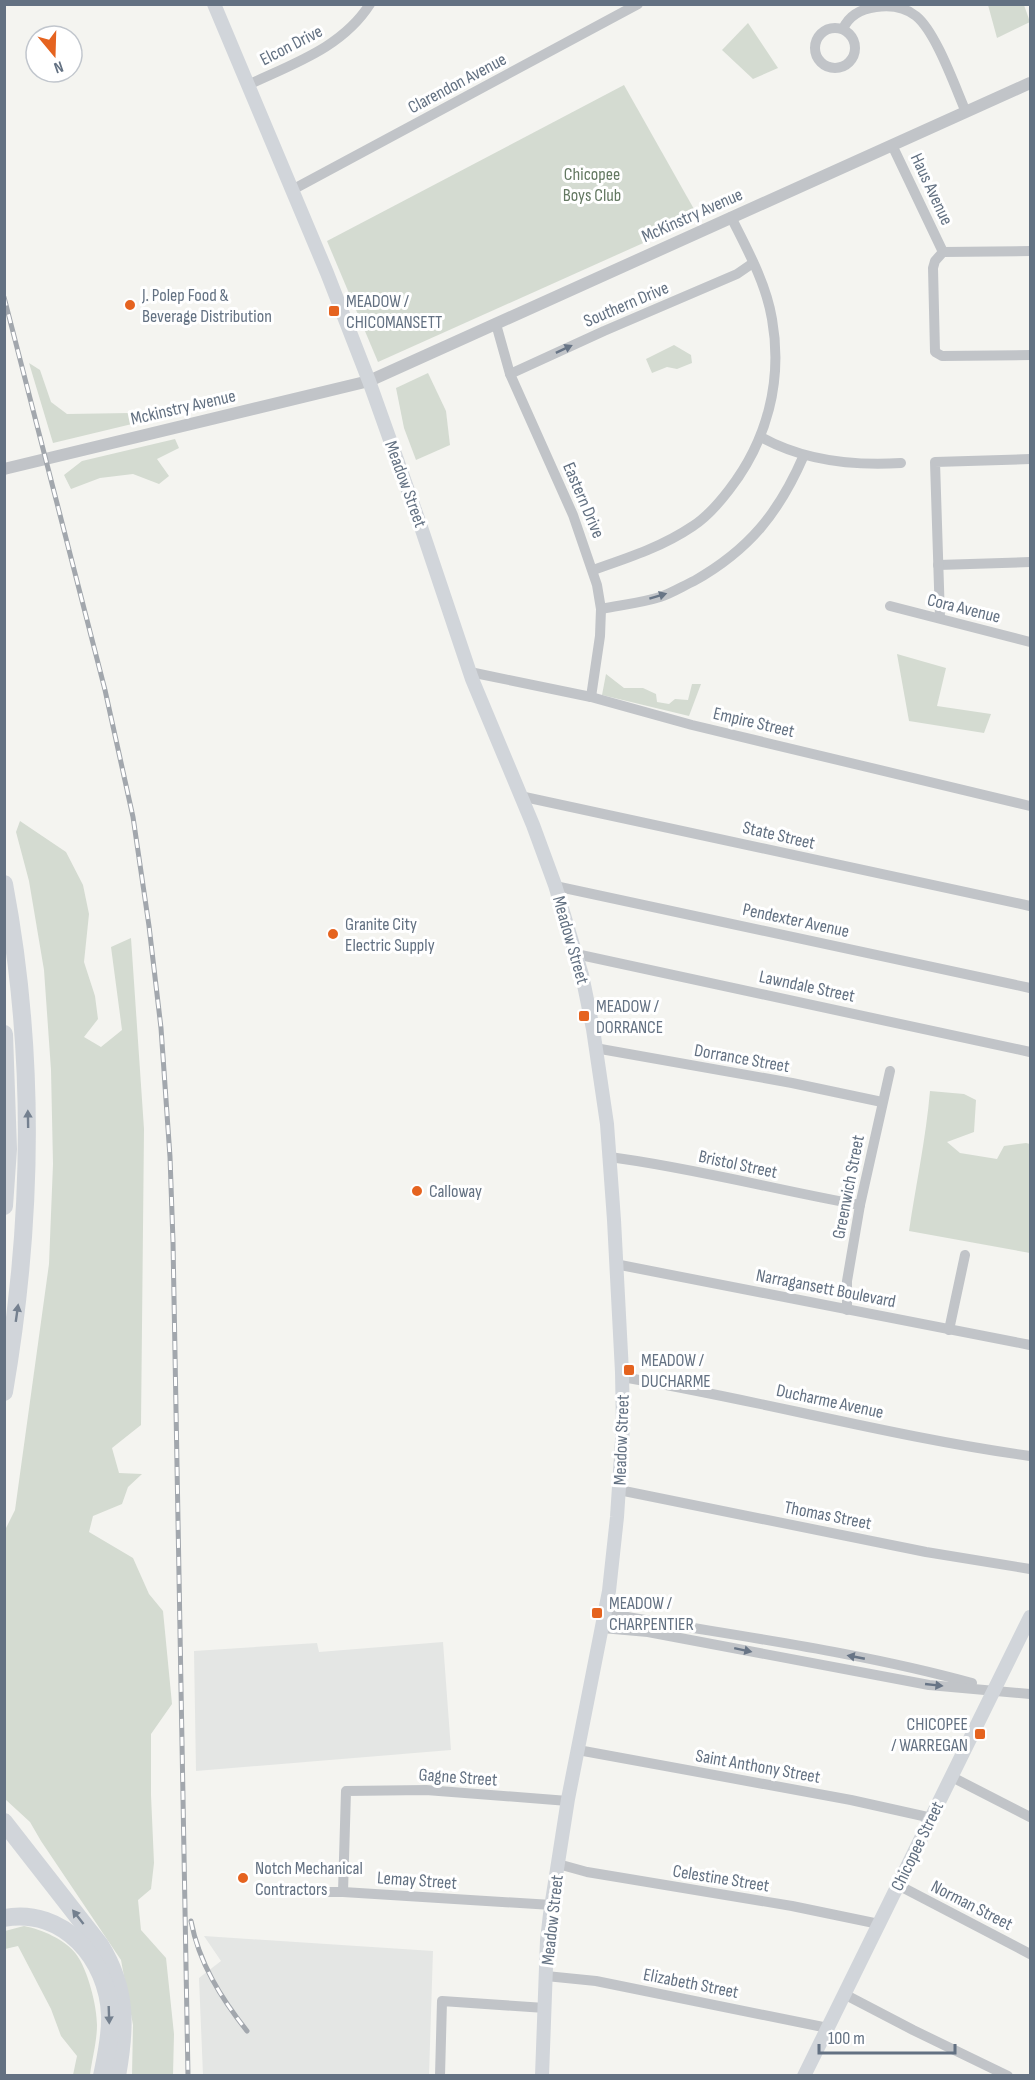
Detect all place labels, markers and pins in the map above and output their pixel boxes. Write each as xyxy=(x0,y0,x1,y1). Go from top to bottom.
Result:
place label: J. Polep Food & Beverage Distribution xyxy=(141,285,272,327)
place label: MEADOW / CHICOMANSETT xyxy=(346,291,442,333)
marker: J. Polep Food & Beverage Distribution xyxy=(123,298,137,312)
marker: MEADOW / CHICOMANSETT xyxy=(327,304,341,318)
place label: Granite City Electric Supply xyxy=(345,914,435,956)
marker: Granite City Electric Supply xyxy=(326,927,340,941)
place label: MEADOW / DORRANCE xyxy=(596,996,663,1038)
marker: MEADOW / DORRANCE xyxy=(577,1009,591,1023)
place label: Calloway xyxy=(429,1181,482,1202)
marker: Calloway xyxy=(410,1184,424,1198)
place label: MEADOW / DUCHARME xyxy=(641,1350,711,1392)
marker: MEADOW / DUCHARME xyxy=(622,1363,636,1377)
place label: MEADOW / CHARPENTIER xyxy=(609,1593,694,1635)
marker: MEADOW / CHARPENTIER xyxy=(590,1606,604,1620)
place label: CHICOPEE / WARREGAN xyxy=(891,1714,968,1756)
marker: CHICOPEE / WARREGAN xyxy=(973,1727,987,1741)
place label: Notch Mechanical Contractors xyxy=(255,1858,363,1900)
marker: Notch Mechanical Contractors xyxy=(236,1871,250,1885)

